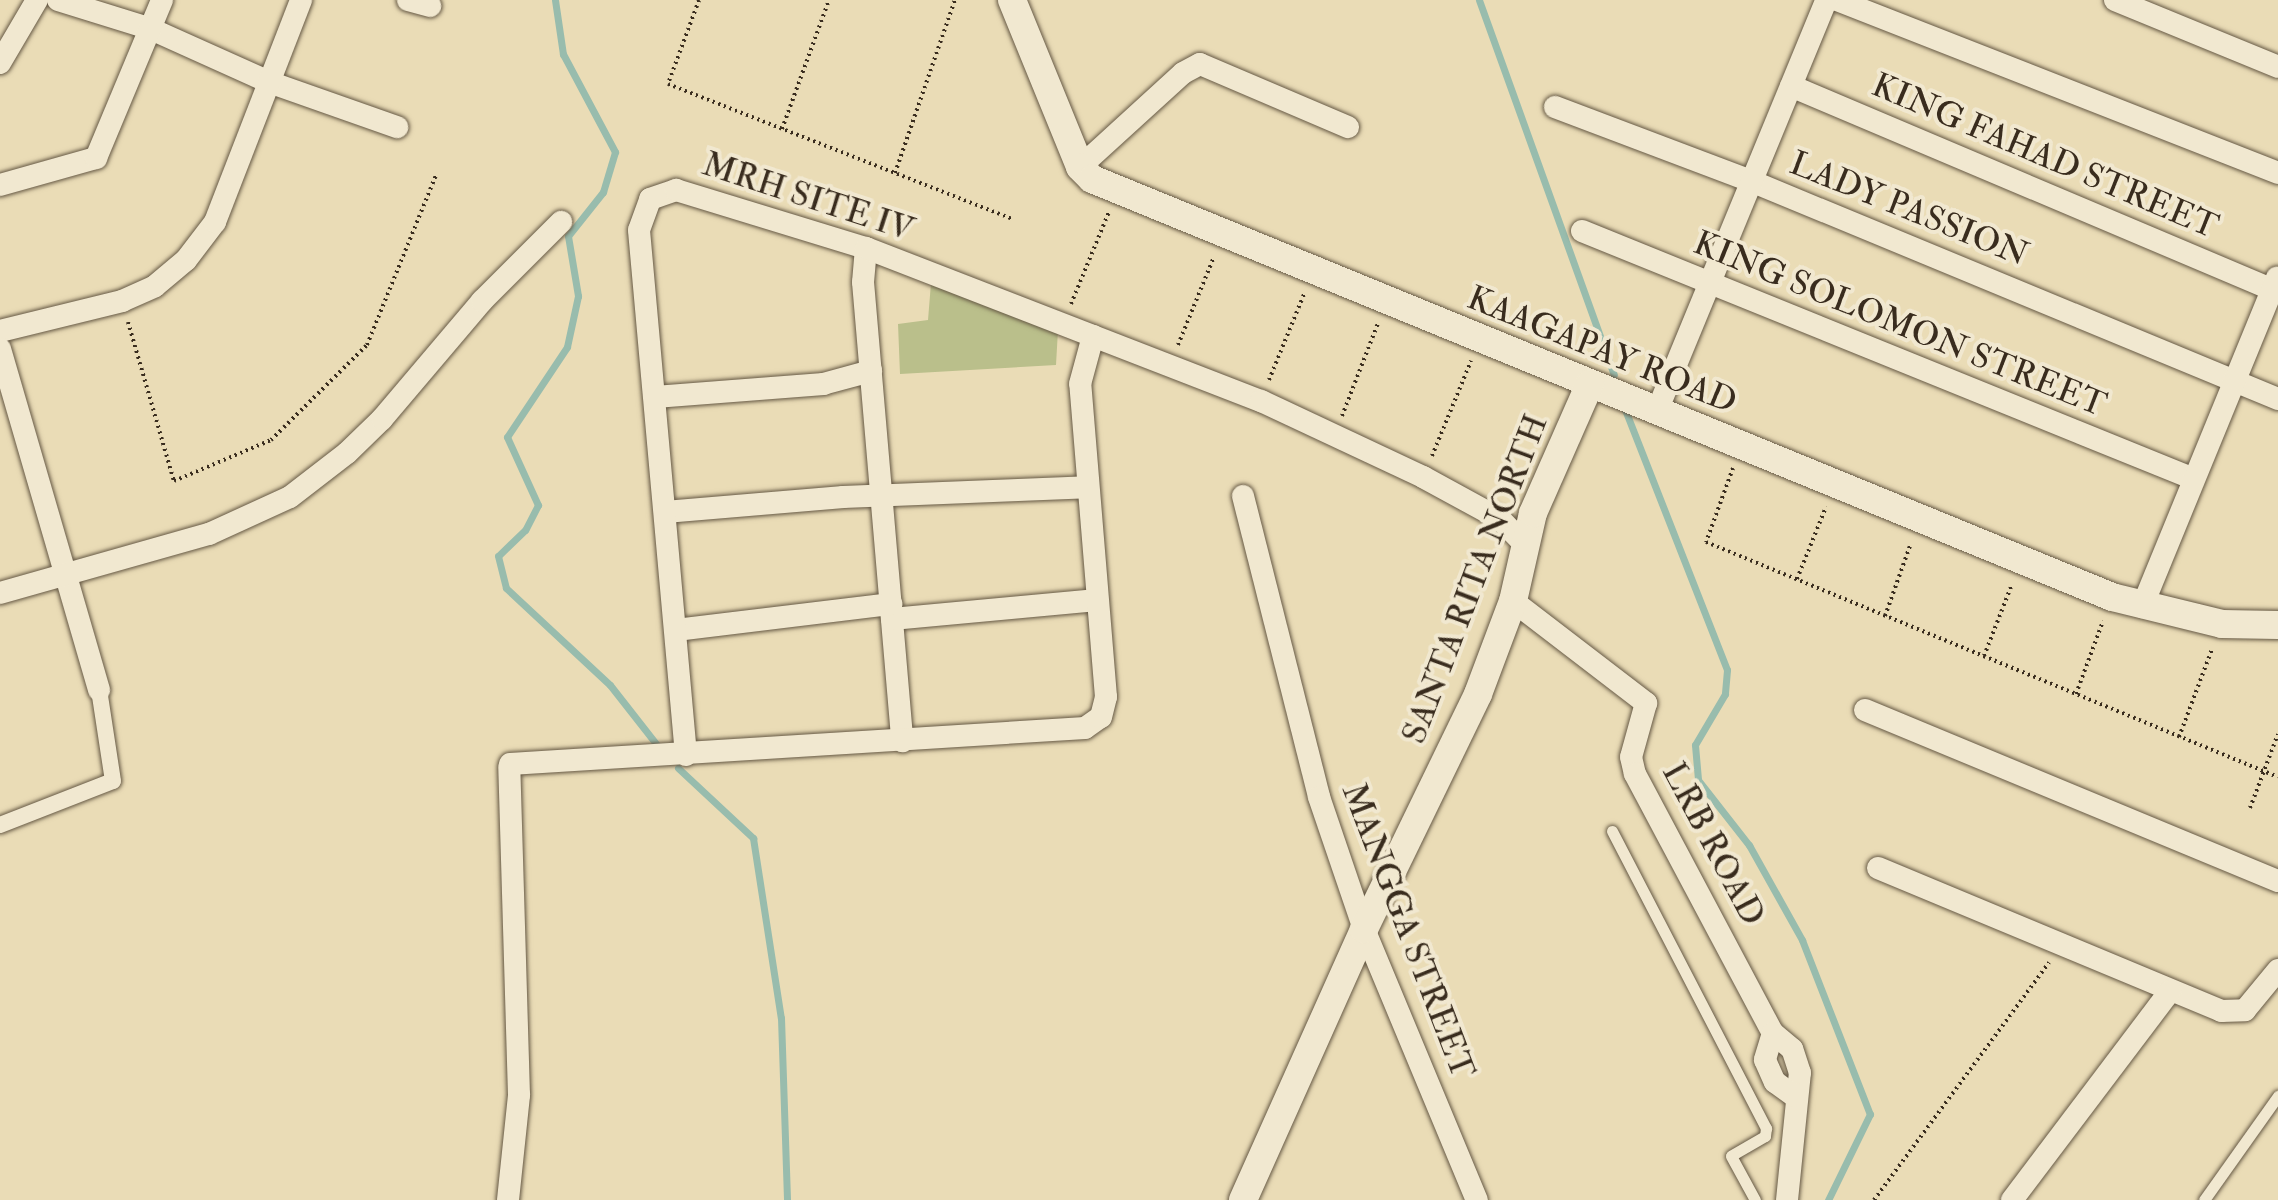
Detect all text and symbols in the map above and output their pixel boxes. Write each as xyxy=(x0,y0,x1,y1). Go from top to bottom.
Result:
street label: KING FAHAD STREET xyxy=(1866,65,2224,247)
street label: LADY PASSION xyxy=(1784,143,2034,275)
street label: MRH SITE IV xyxy=(697,144,919,250)
street label: KING SOLOMON STREET xyxy=(1688,222,2112,426)
street label: KAAGAPAY ROAD xyxy=(1461,277,1743,423)
street label: SANTA RITA NORTH xyxy=(1393,409,1557,749)
street label: LRB ROAD xyxy=(1653,756,1773,932)
street label: MANGGA STREET xyxy=(1333,778,1483,1084)

